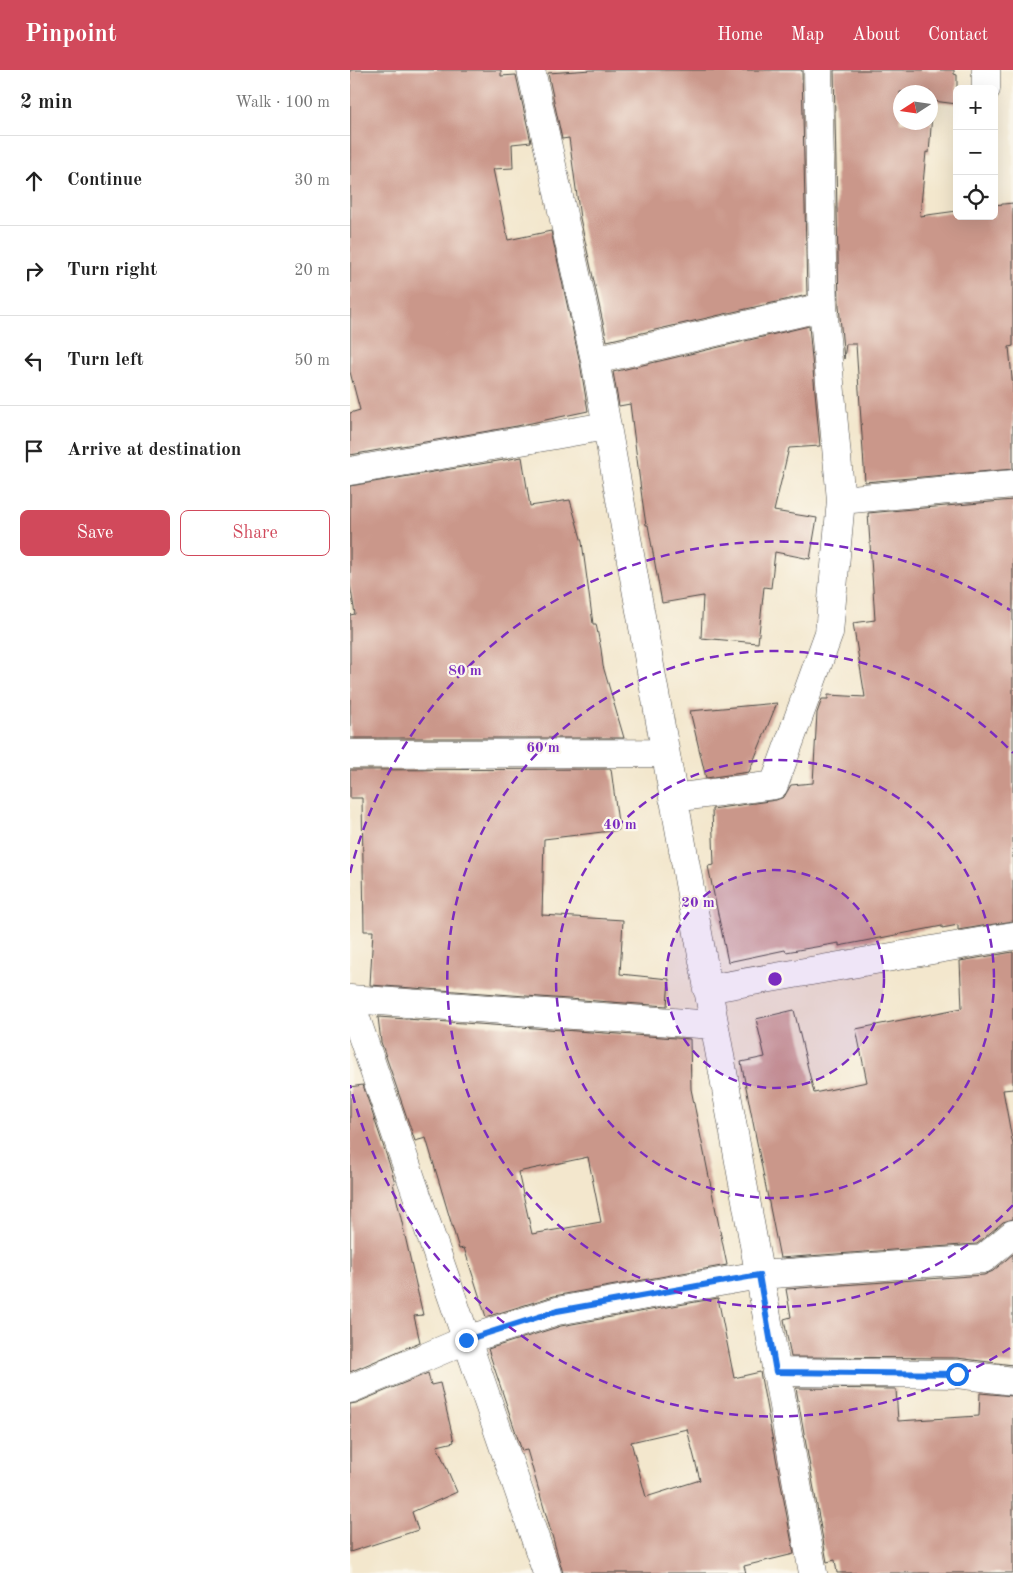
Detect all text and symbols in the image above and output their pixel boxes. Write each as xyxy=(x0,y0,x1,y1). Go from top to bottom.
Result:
text: Pinpoint xyxy=(25,23,117,47)
text: Home xyxy=(717,26,763,44)
text: Map xyxy=(791,26,824,44)
text: About xyxy=(852,26,900,44)
text: Contact xyxy=(928,26,988,44)
north arrow xyxy=(893,85,938,130)
map controls xyxy=(953,85,998,220)
button: + xyxy=(953,85,998,130)
text: 2 min xyxy=(20,92,73,113)
text: Walk · 100 m xyxy=(235,95,330,111)
button: − xyxy=(953,130,998,175)
icon: ahead xyxy=(20,167,48,195)
text: Continue xyxy=(67,171,142,190)
text: 30 m xyxy=(294,173,330,189)
button: locate xyxy=(953,175,998,220)
icon: right xyxy=(20,257,48,285)
text: Turn right xyxy=(67,261,157,280)
text: 20 m xyxy=(294,263,330,279)
icon: left xyxy=(20,347,48,375)
text: Turn left xyxy=(67,351,144,370)
text: 50 m xyxy=(294,353,330,369)
icon: arrive xyxy=(20,437,48,465)
text: Arrive at destination xyxy=(67,441,241,460)
button: Save xyxy=(20,510,170,556)
button: Share xyxy=(180,510,330,556)
text: 80 m xyxy=(448,664,482,679)
text: 60 m xyxy=(526,741,560,756)
text: 40 m xyxy=(603,818,637,833)
text: 20 m xyxy=(681,896,715,911)
centre of rings xyxy=(766,970,784,988)
route end xyxy=(455,1329,478,1352)
route start xyxy=(946,1363,969,1386)

